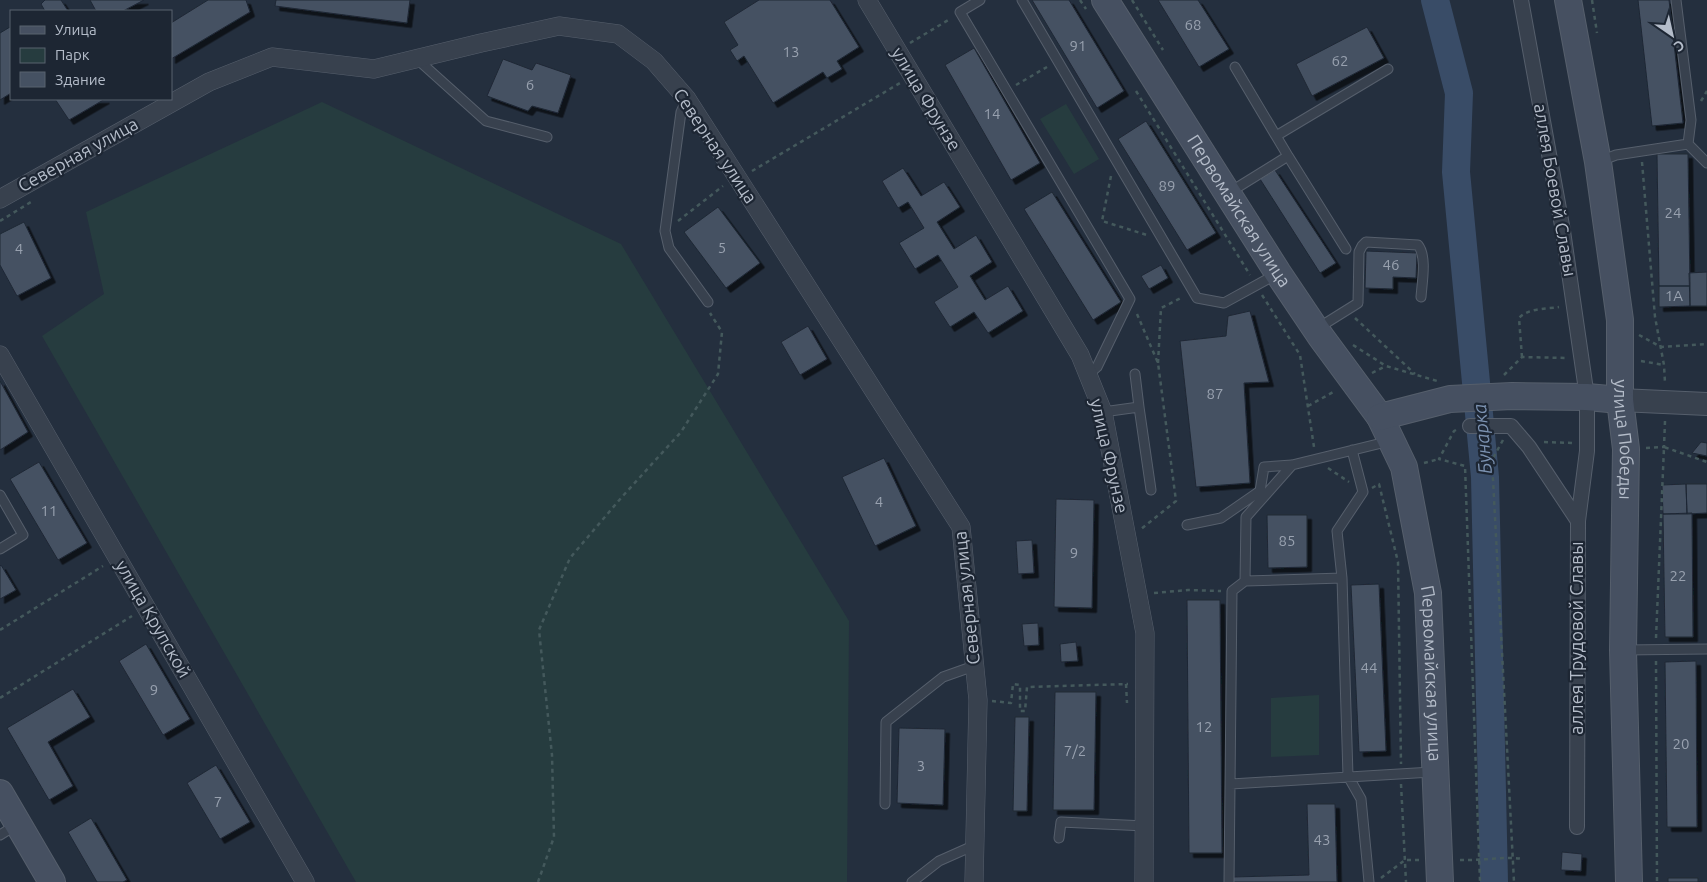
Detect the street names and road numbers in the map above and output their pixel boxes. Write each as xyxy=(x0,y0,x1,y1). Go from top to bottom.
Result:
street label: улица Фрунзе xyxy=(888,43,966,154)
street label: Северная улица xyxy=(670,84,762,207)
street label: аллея Боевой Славы xyxy=(1531,102,1581,278)
street label: Северная улица xyxy=(14,113,141,195)
street label: Первомайская улица xyxy=(1184,131,1295,290)
street label: улица Победы xyxy=(1611,379,1637,500)
street label: улица Фрунзе xyxy=(1087,396,1133,515)
street label: Северная улица xyxy=(949,530,983,666)
street label: аллея Трудовой Славы xyxy=(1566,541,1586,735)
street label: улица Крупской xyxy=(112,556,196,681)
street label: Первомайская улица xyxy=(1418,583,1446,762)

